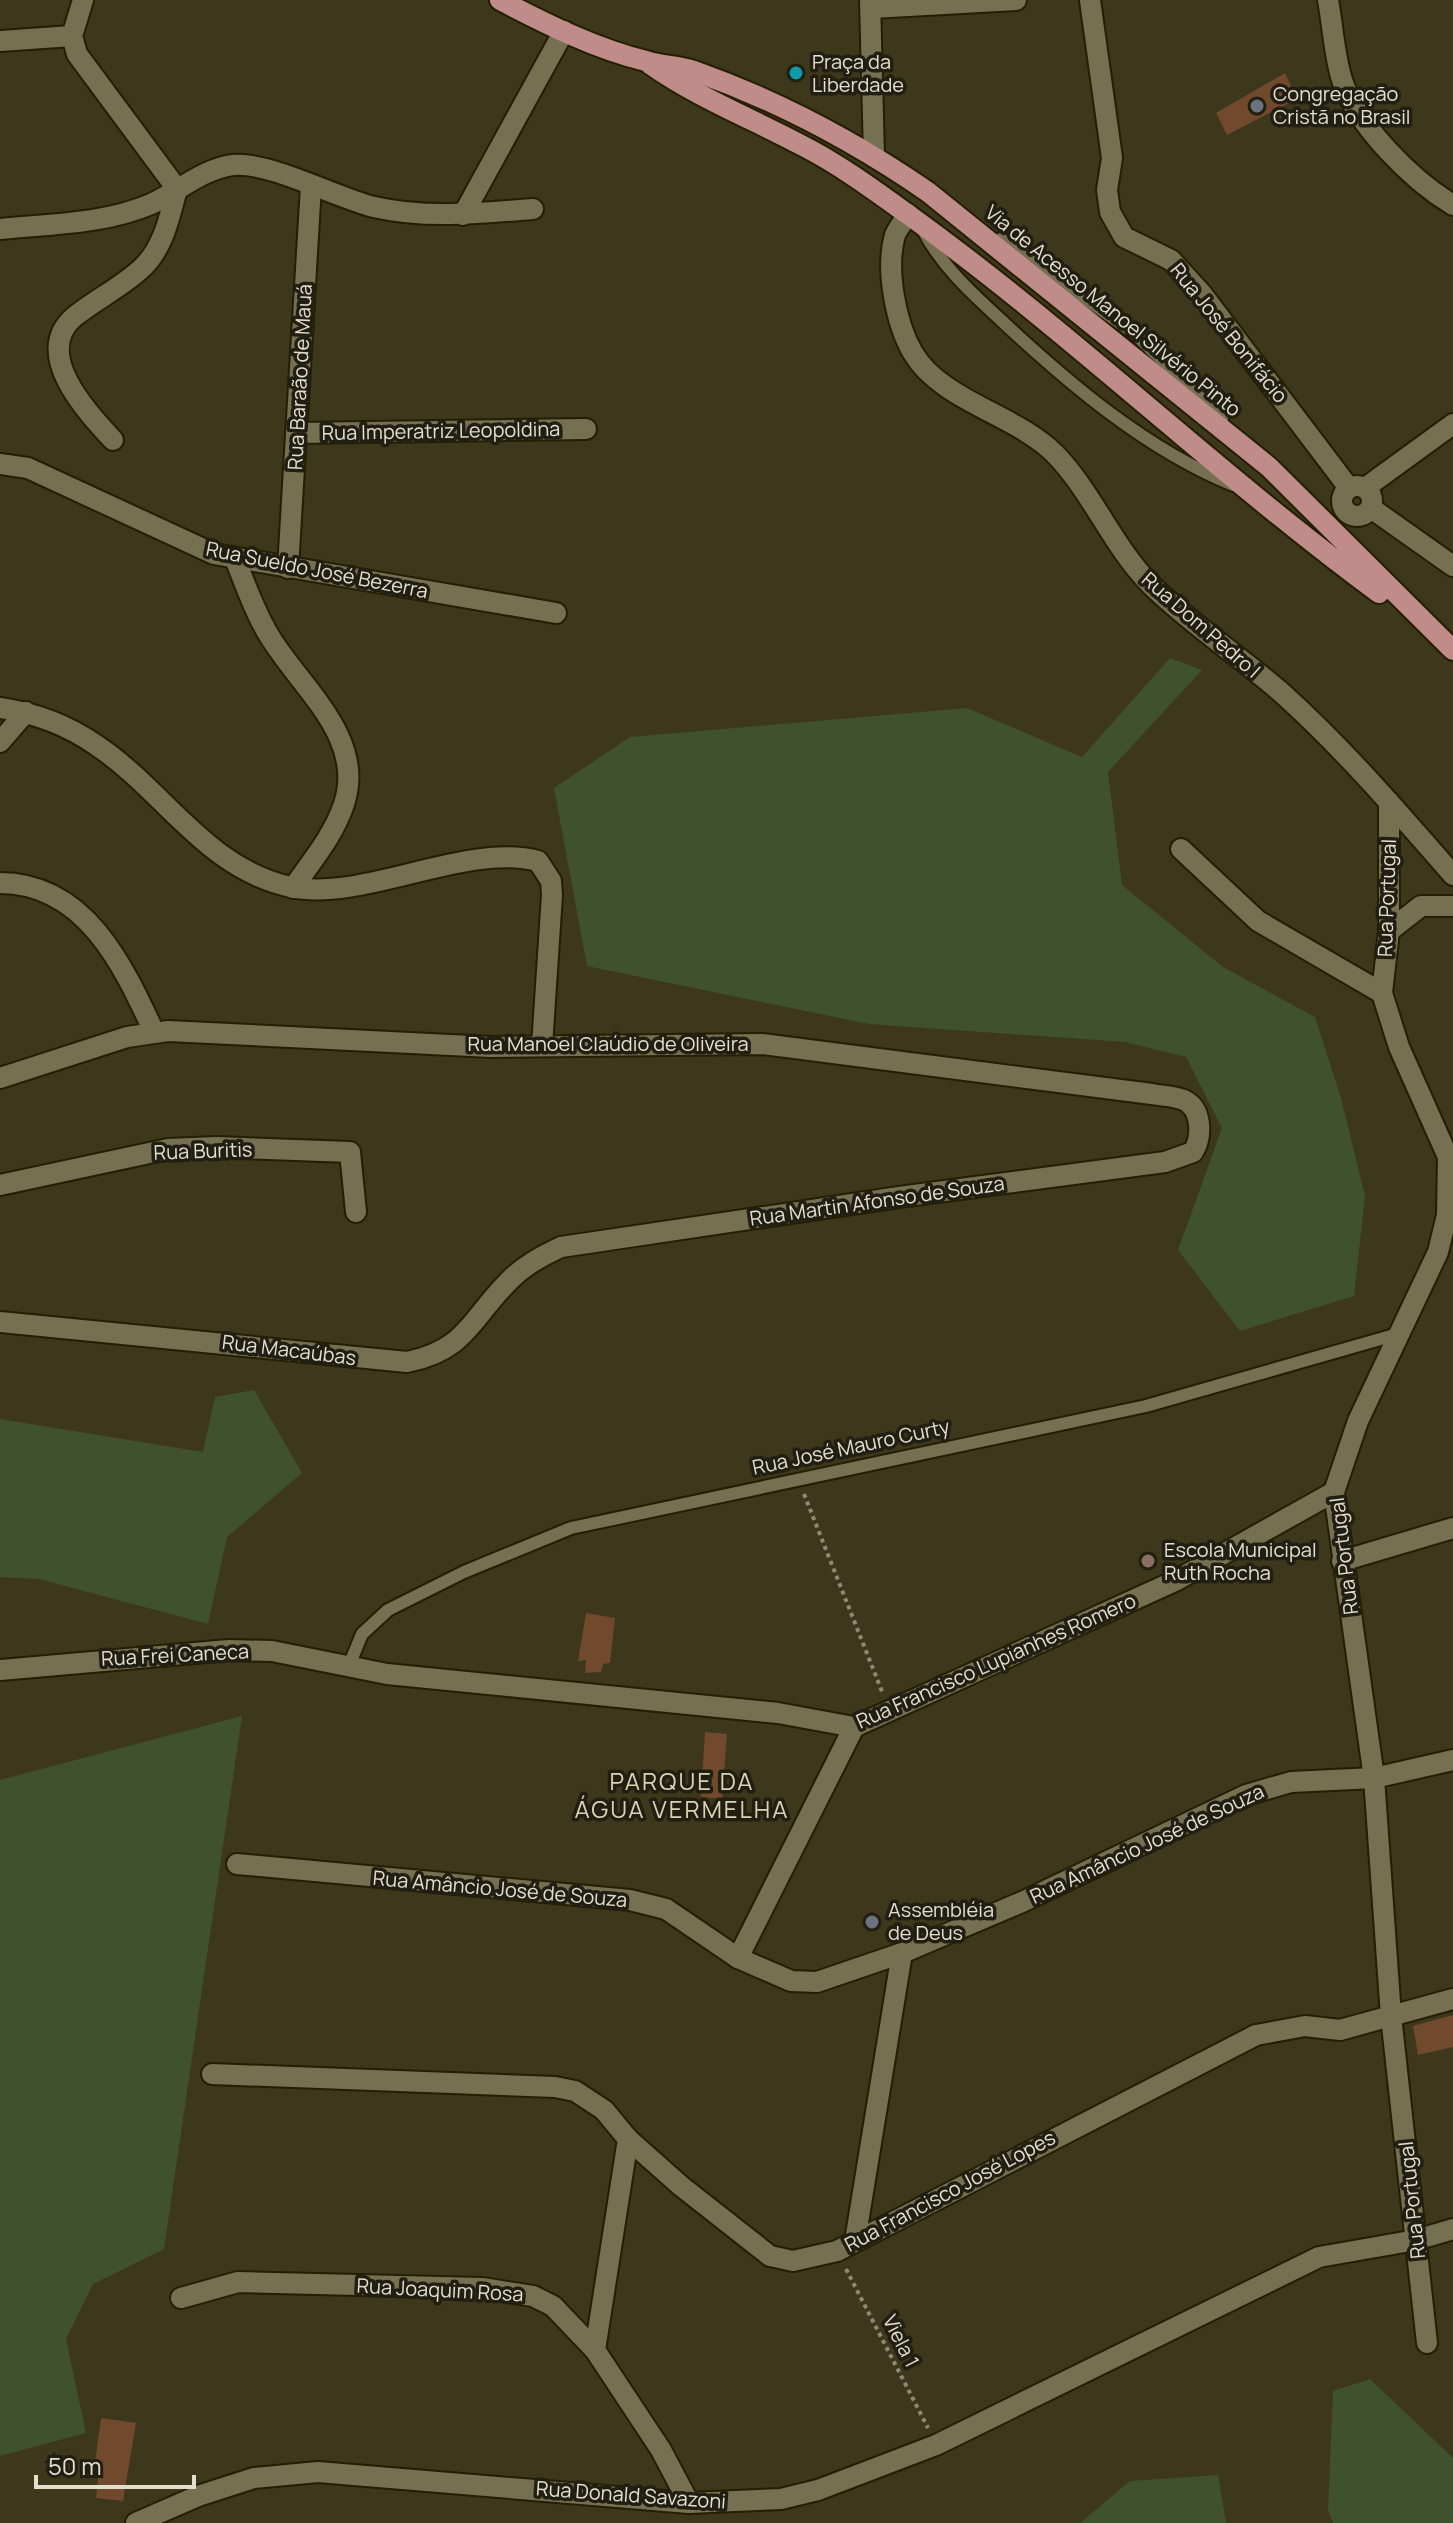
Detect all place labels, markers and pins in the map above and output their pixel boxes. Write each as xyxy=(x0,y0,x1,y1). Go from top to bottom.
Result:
place label: Praça da Liberdade xyxy=(812,48,904,98)
marker: Praça da Liberdade xyxy=(787,64,805,82)
place label: Congregação Cristã no Brasil xyxy=(1273,80,1410,130)
marker: Congregação Cristã no Brasil xyxy=(1248,97,1266,115)
place label: Escola Municipal Ruth Rocha xyxy=(1164,1536,1317,1586)
marker: Escola Municipal Ruth Rocha xyxy=(1139,1552,1157,1570)
place label: Assembléia de Deus xyxy=(888,1896,994,1946)
marker: Assembléia de Deus xyxy=(863,1913,881,1931)

